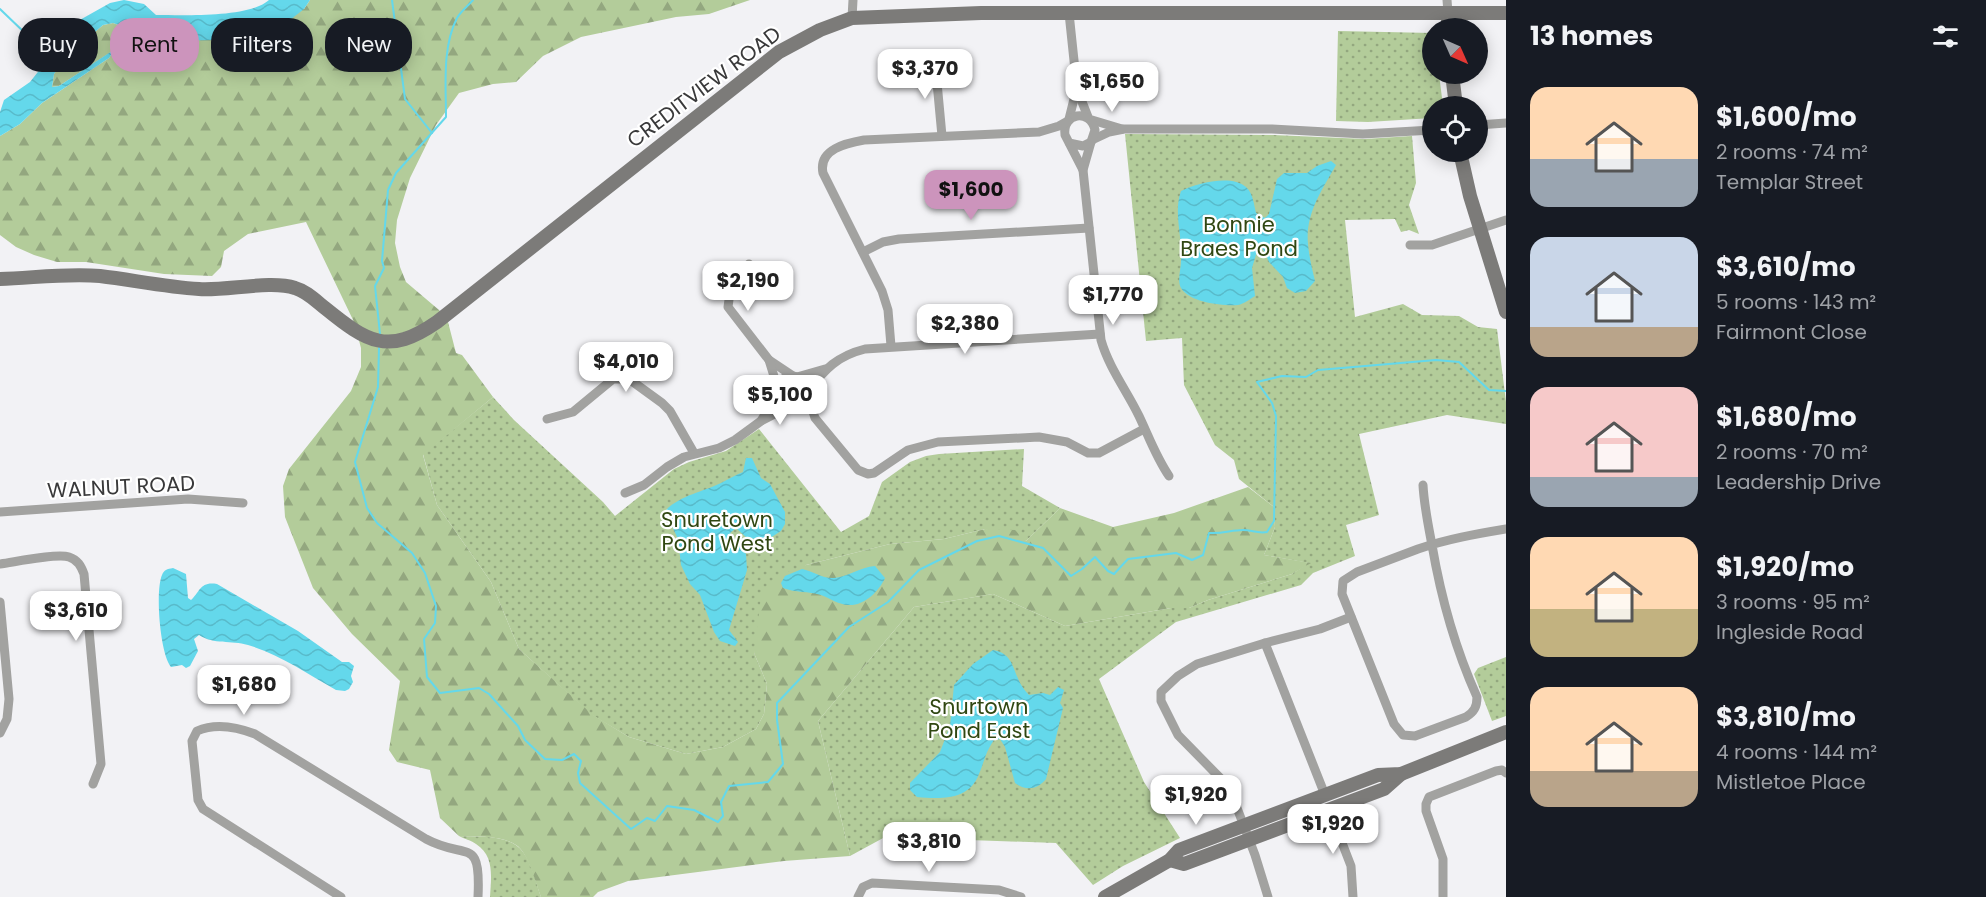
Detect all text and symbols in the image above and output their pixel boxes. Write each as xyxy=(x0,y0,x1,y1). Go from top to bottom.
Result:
chip: Buy xyxy=(18,18,98,72)
chip: Rent xyxy=(110,18,199,72)
chip: Filters xyxy=(211,18,313,72)
chip: New xyxy=(325,18,412,72)
north arrow xyxy=(1422,18,1488,84)
map controls xyxy=(1422,18,1488,162)
text: 13 homes xyxy=(1530,18,1653,54)
street label: CREDITVIEW ROAD xyxy=(621,19,787,154)
icon: filters xyxy=(1929,20,1962,53)
pin: $3,370 xyxy=(876,49,974,100)
text: $3,370 xyxy=(892,54,958,82)
pin: $1,650 xyxy=(1063,62,1161,113)
text: $1,650 xyxy=(1079,67,1145,95)
button: locate xyxy=(1422,96,1488,162)
text: $1,600/mo xyxy=(1716,99,1857,135)
icon: home xyxy=(1578,111,1650,183)
text: 2 rooms · 74 m² xyxy=(1716,138,1868,166)
text: Templar Street xyxy=(1716,168,1863,196)
pin: $1,600 xyxy=(922,170,1020,221)
text: $1,600 xyxy=(938,175,1004,203)
park label: Bonnie Braes Pond xyxy=(1180,210,1298,263)
text: $3,610/mo xyxy=(1716,249,1855,285)
pin: $2,190 xyxy=(699,261,797,312)
icon: home xyxy=(1578,261,1650,333)
text: $2,190 xyxy=(716,266,780,294)
pin: $1,770 xyxy=(1064,275,1162,326)
text: $1,770 xyxy=(1083,280,1143,308)
text: 5 rooms · 143 m² xyxy=(1716,288,1876,316)
pin: $2,380 xyxy=(916,304,1014,355)
text: $2,380 xyxy=(931,309,999,337)
text: Fairmont Close xyxy=(1716,318,1867,346)
pin: $4,010 xyxy=(577,342,675,393)
text: $4,010 xyxy=(593,347,659,375)
pin: $5,100 xyxy=(731,375,829,426)
text: $5,100 xyxy=(747,380,813,408)
text: $1,680/mo xyxy=(1716,399,1857,435)
icon: home xyxy=(1578,411,1650,483)
text: 2 rooms · 70 m² xyxy=(1716,438,1868,466)
street label: WALNUT ROAD xyxy=(46,468,196,505)
text: Leadership Drive xyxy=(1716,468,1881,496)
park label: Snuretown Pond West xyxy=(661,505,773,558)
text: $1,920/mo xyxy=(1716,549,1854,585)
icon: home xyxy=(1578,561,1650,633)
text: 3 rooms · 95 m² xyxy=(1716,588,1870,616)
pin: $3,610 xyxy=(27,591,125,642)
text: $3,610 xyxy=(44,596,108,624)
text: Ingleside Road xyxy=(1716,618,1863,646)
pin: $1,680 xyxy=(195,665,293,716)
text: $1,680 xyxy=(211,670,277,698)
park label: Snurtown Pond East xyxy=(928,692,1030,745)
text: $3,810/mo xyxy=(1716,699,1856,735)
icon: home xyxy=(1578,711,1650,783)
text: 4 rooms · 144 m² xyxy=(1716,738,1877,766)
text: Mistletoe Place xyxy=(1716,768,1866,796)
pin: $1,920 xyxy=(1147,775,1245,826)
text: $1,920 xyxy=(1164,780,1228,808)
pin: $1,920 xyxy=(1284,804,1382,855)
text: $1,920 xyxy=(1301,809,1365,837)
pin: $3,810 xyxy=(880,822,978,873)
text: $3,810 xyxy=(897,827,961,855)

